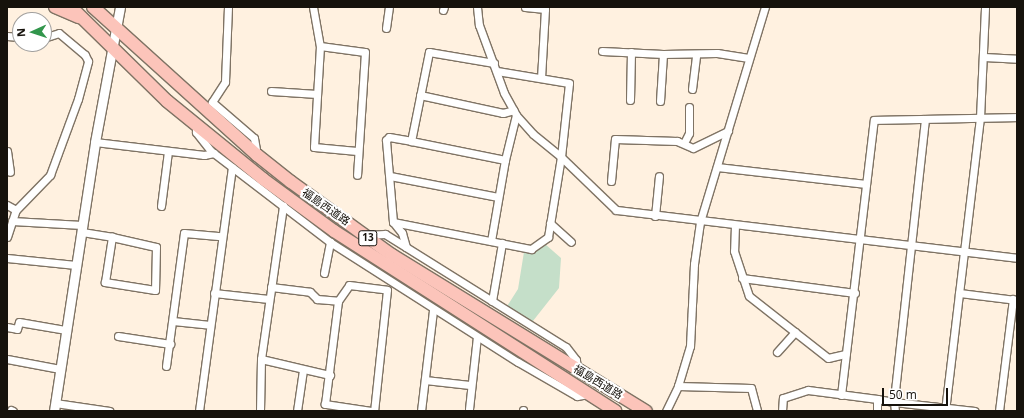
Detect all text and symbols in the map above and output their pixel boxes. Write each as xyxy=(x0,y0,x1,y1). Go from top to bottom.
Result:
north arrow xyxy=(12,12,52,52)
text: N xyxy=(13,28,28,37)
street label: 福島西道路 xyxy=(300,186,352,228)
road number: 13 xyxy=(358,230,378,246)
street label: 福島西道路 xyxy=(571,362,625,402)
scale bar xyxy=(884,380,950,406)
text: 50 m xyxy=(889,386,917,403)

